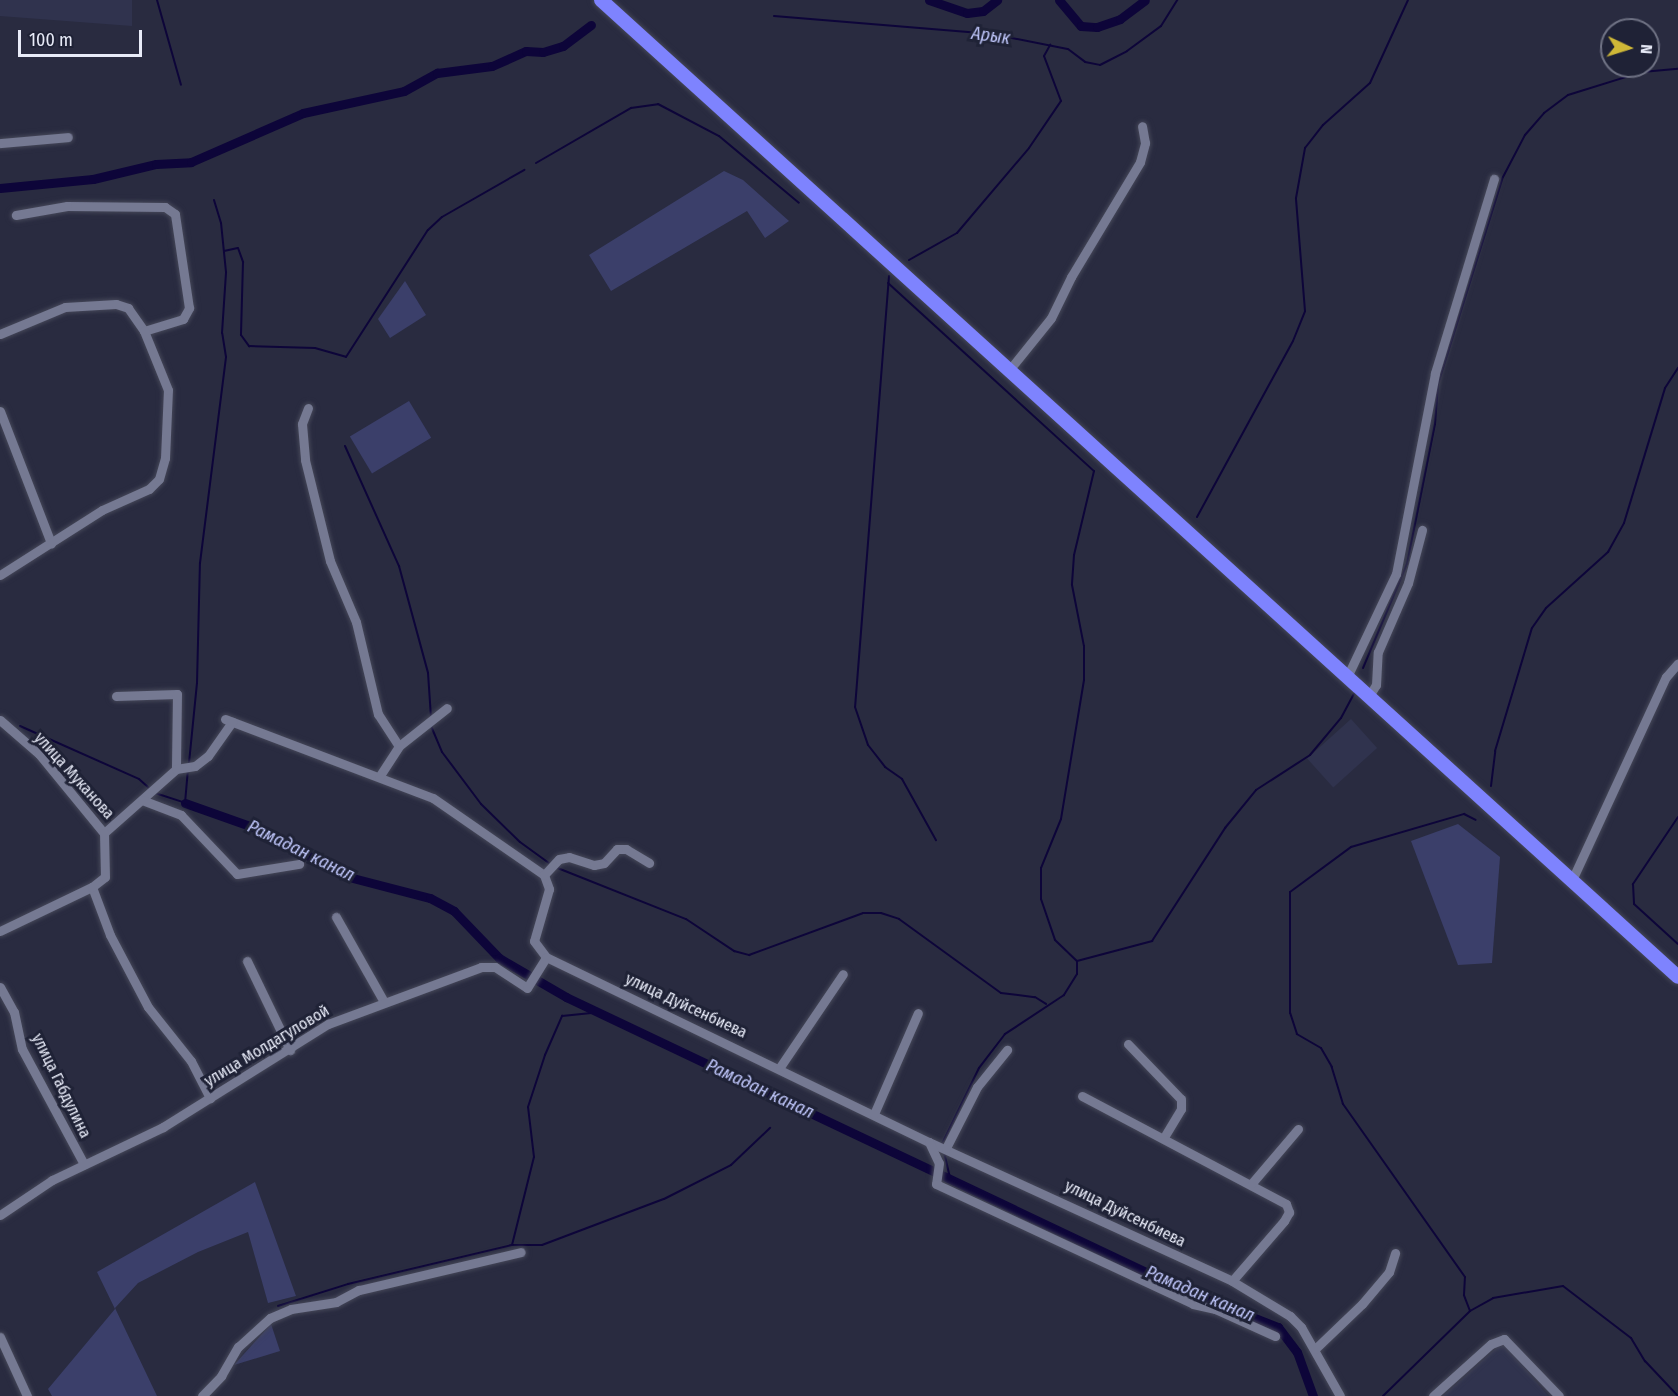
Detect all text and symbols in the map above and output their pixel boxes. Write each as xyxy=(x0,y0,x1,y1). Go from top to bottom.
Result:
scale bar xyxy=(21,18,146,56)
north arrow xyxy=(1600,18,1660,78)
water label: Арык xyxy=(970,23,1012,49)
text: 100 m xyxy=(29,29,73,51)
text: N xyxy=(1637,44,1656,55)
street label: улица Муканова xyxy=(30,729,118,823)
water label: Рамадан канал xyxy=(244,816,358,886)
street label: улица Дуйсенбиева xyxy=(622,969,750,1043)
street label: улица Молдагуловой xyxy=(201,1001,333,1091)
street label: улица Габдулина xyxy=(27,1031,95,1141)
water label: Рамадан канал xyxy=(703,1055,817,1123)
street label: улица Дуйсенбиева xyxy=(1062,1176,1188,1252)
water label: Рамадан канал xyxy=(1142,1261,1258,1327)

